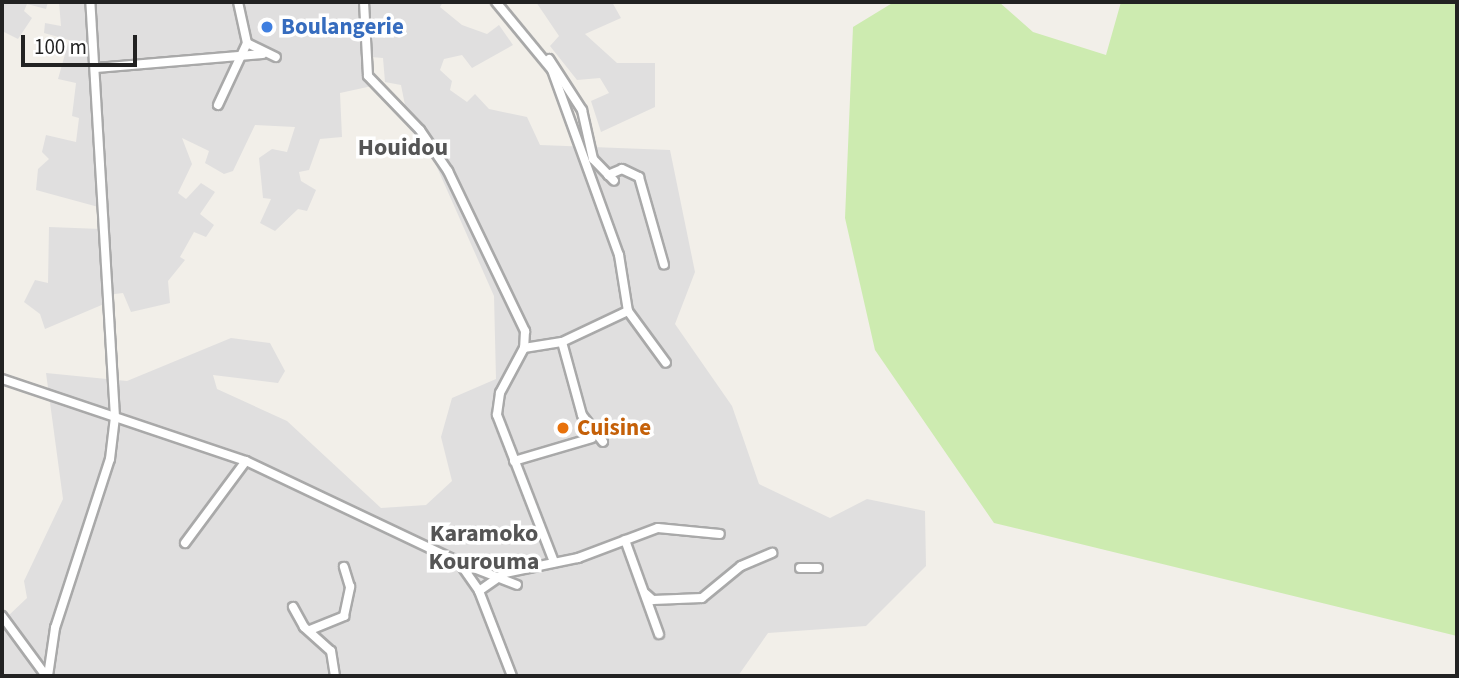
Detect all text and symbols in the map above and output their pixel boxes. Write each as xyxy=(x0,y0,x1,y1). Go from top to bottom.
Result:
place label: Boulangerie xyxy=(281,13,404,41)
marker: Boulangerie xyxy=(259,19,275,35)
scale bar xyxy=(24,21,140,65)
text: 100 m xyxy=(34,32,87,62)
district label: Houidou xyxy=(358,134,448,162)
place label: Cuisine xyxy=(577,414,651,442)
marker: Cuisine xyxy=(555,420,571,436)
district label: Karamoko Kourouma xyxy=(429,520,539,576)

